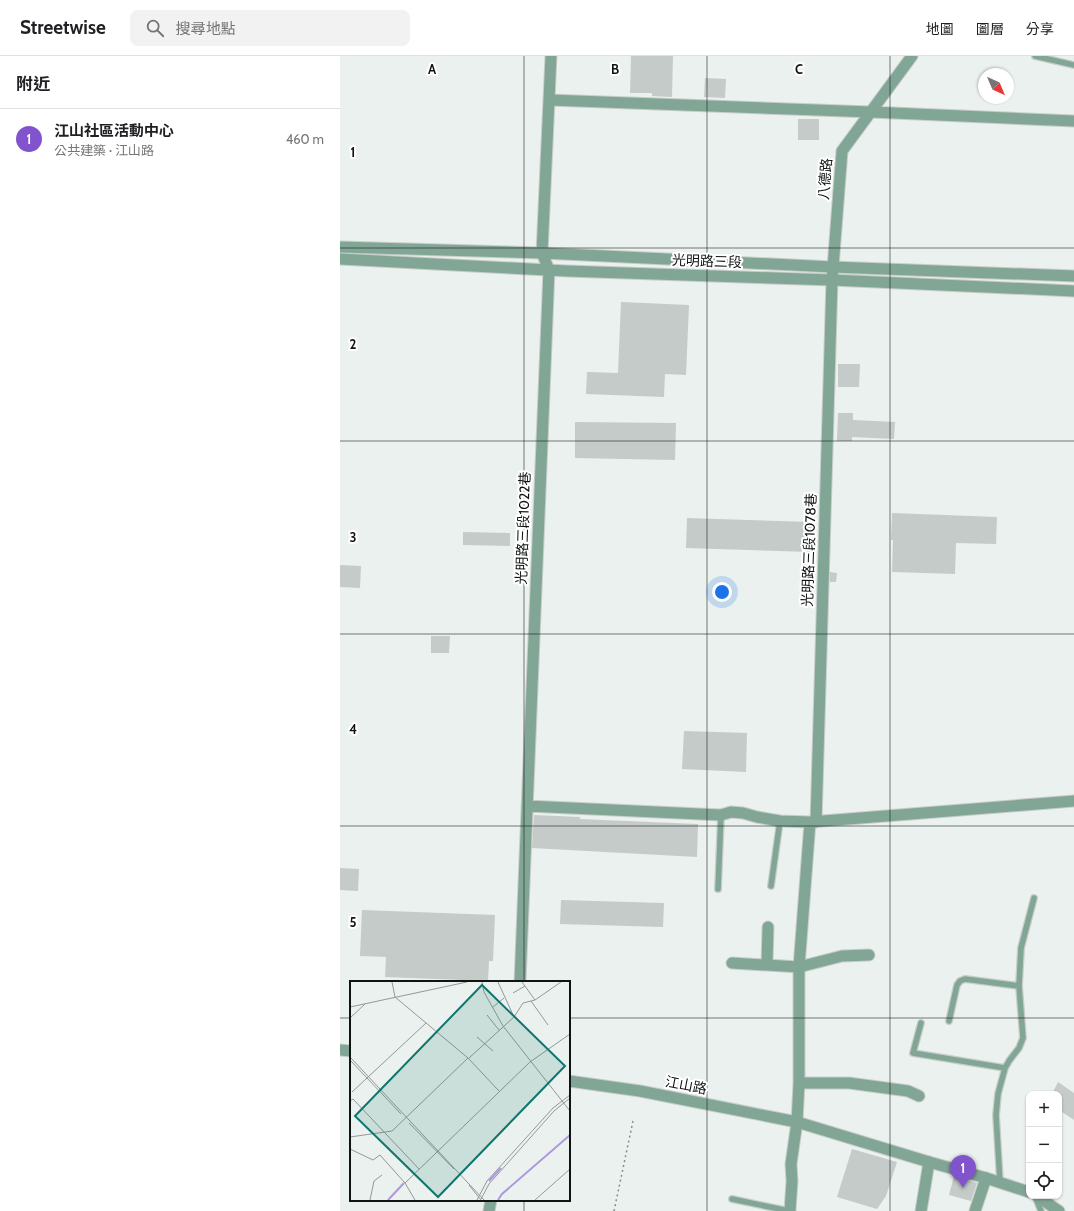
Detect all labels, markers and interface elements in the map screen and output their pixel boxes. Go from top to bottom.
search box [130,10,410,46]
text: Streetwise [20,16,106,39]
icon: search [144,17,166,39]
text: 搜尋地點 [176,20,236,38]
text: 地圖 [926,20,954,38]
text: 圖層 [976,20,1004,38]
text: 分享 [1026,20,1054,38]
text: A [428,61,437,77]
text: B [611,61,619,77]
text: C [795,61,803,77]
north arrow [978,68,1014,104]
text: 附近 [16,74,50,94]
text: 江山社區活動中心 [54,122,174,140]
text: 1 [27,131,31,147]
text: 460 m [286,131,324,147]
text: 公共建築 · 江山路 [54,142,154,158]
text: 1 [351,144,355,160]
street label: 八德路 [814,157,836,201]
street label: 光明路三段 [672,251,742,271]
text: 2 [350,336,357,352]
street label: 光明路三段1022巷 [512,471,534,585]
street label: 光明路三段1078巷 [798,493,820,607]
text: 3 [349,529,357,545]
your location [712,582,732,602]
text: 4 [349,721,357,737]
text: 5 [350,914,357,930]
inset map [350,981,570,1201]
street label: 江山路 [664,1072,708,1098]
map controls [1026,1091,1062,1199]
button: + [1026,1091,1062,1127]
button: − [1026,1127,1062,1163]
pin: 1 [950,1155,976,1188]
button: locate [1026,1163,1062,1199]

